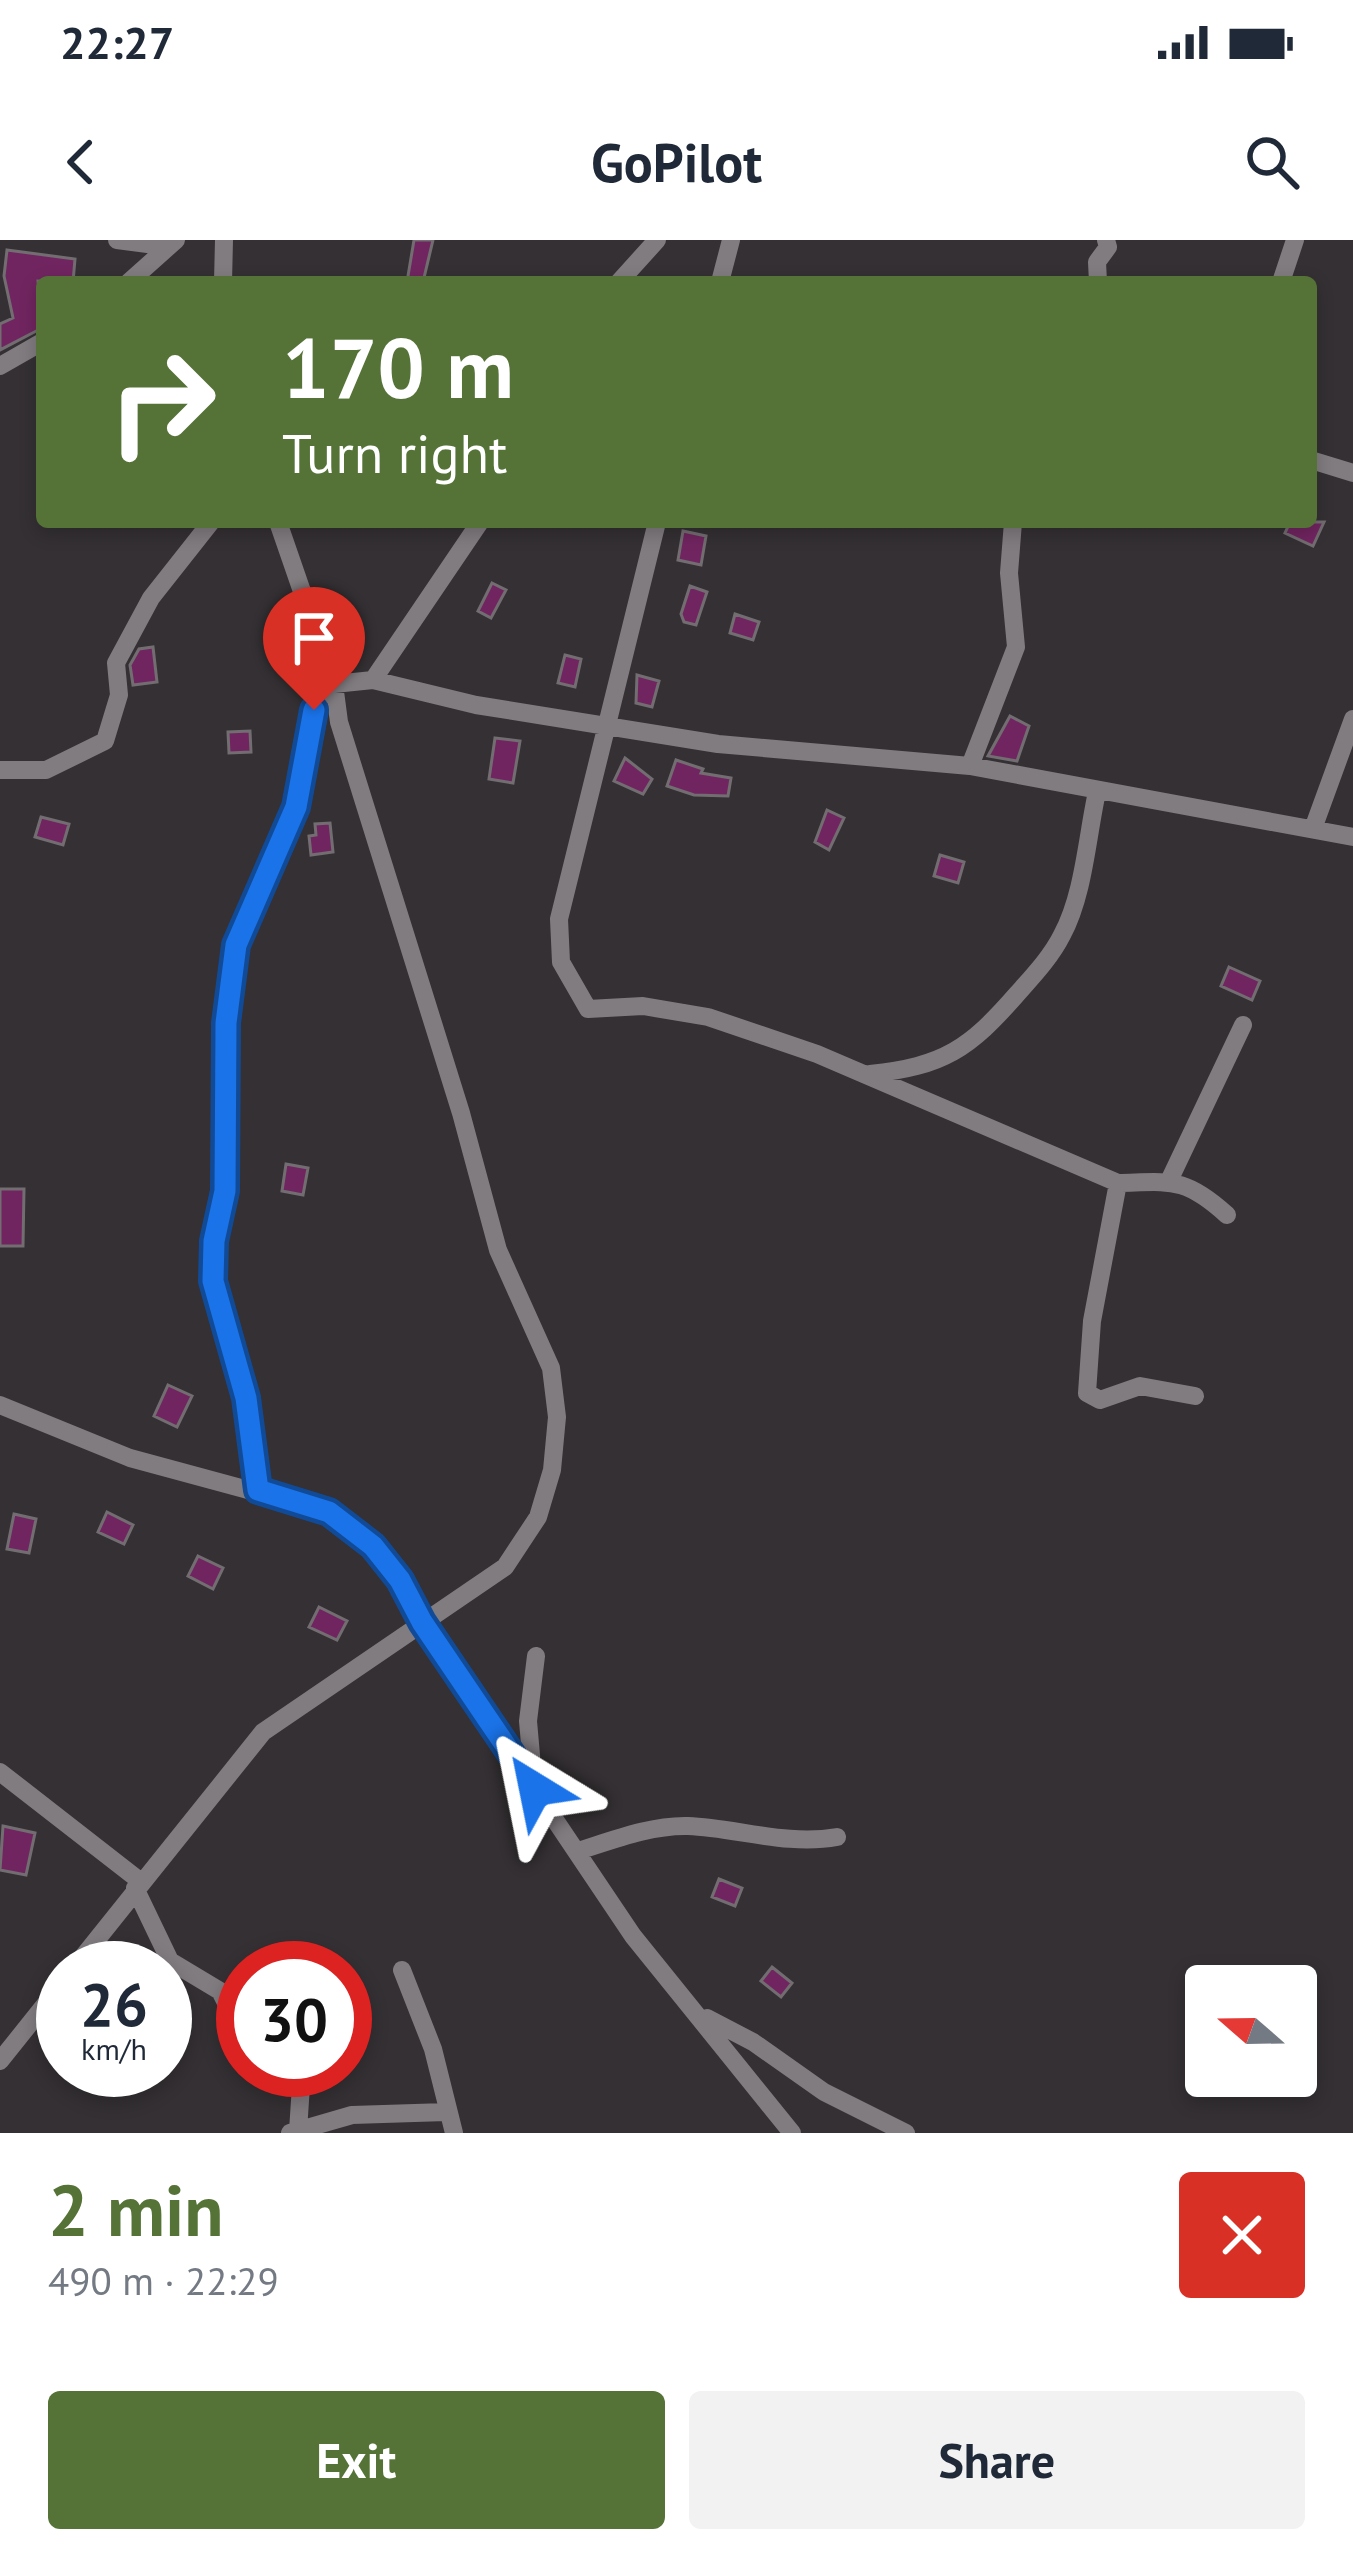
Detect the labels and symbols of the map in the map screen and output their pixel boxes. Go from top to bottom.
pin [263,587,365,710]
position arrow [472,1726,598,1852]
speed limit sign: 30 [216,1941,372,2097]
north arrow [1185,1965,1317,2097]

